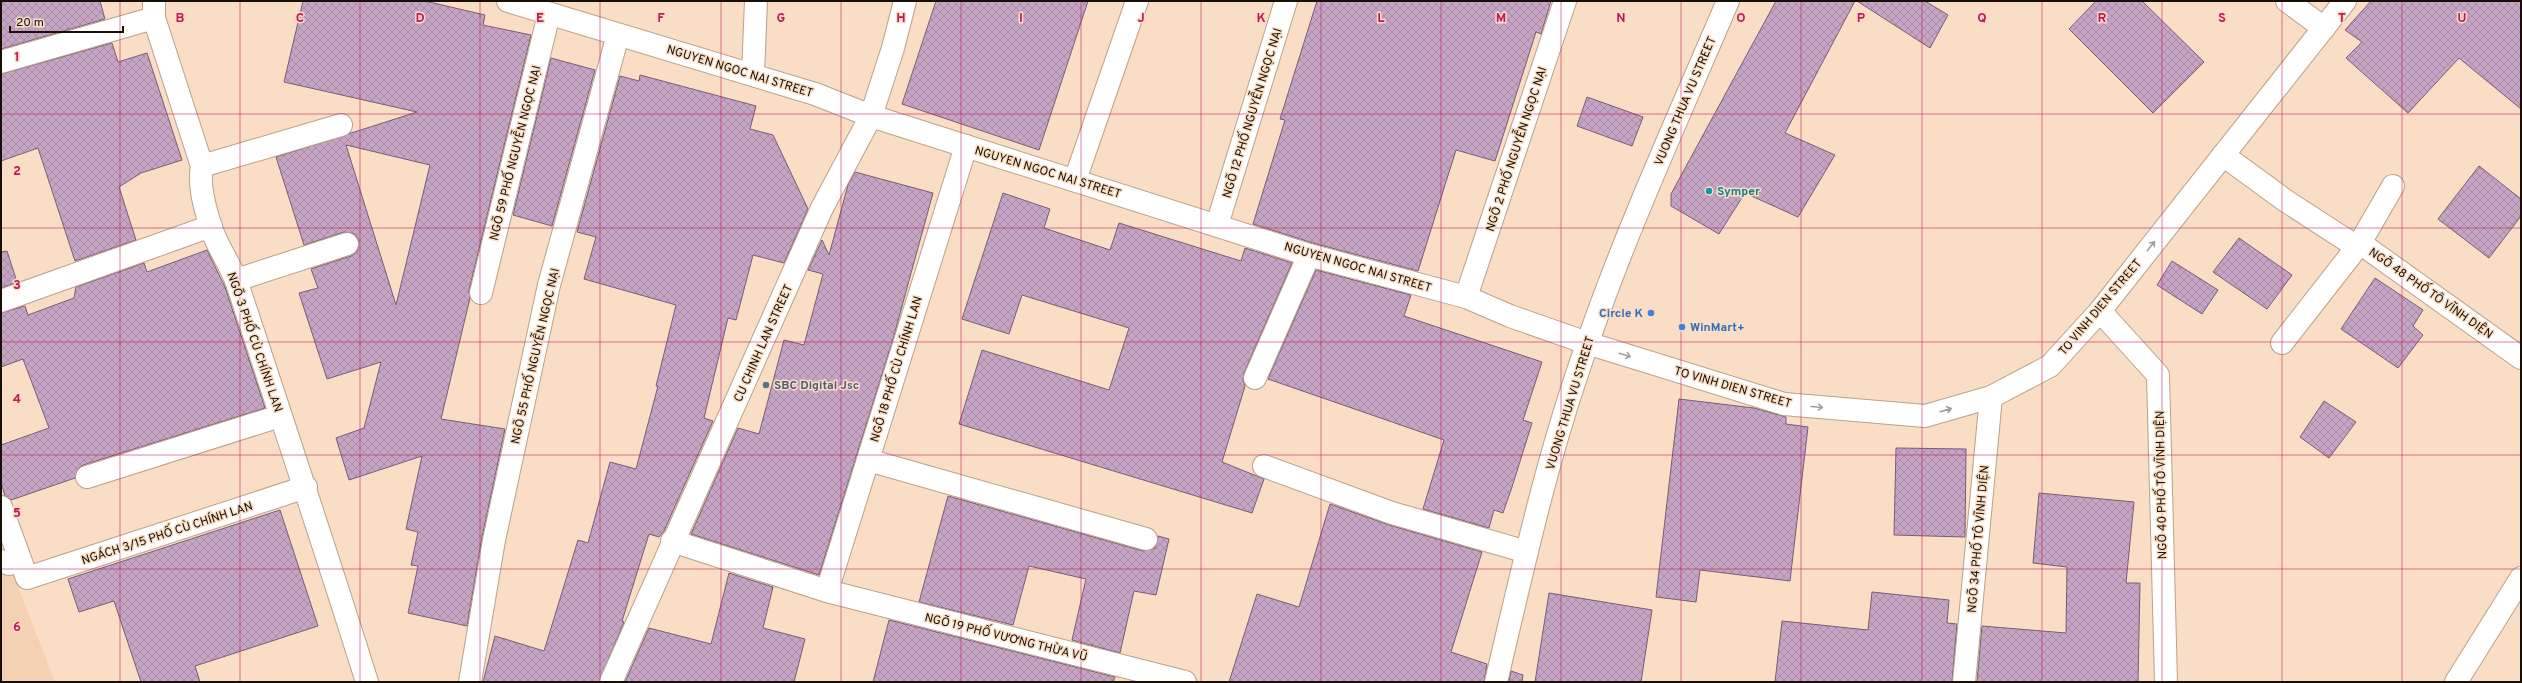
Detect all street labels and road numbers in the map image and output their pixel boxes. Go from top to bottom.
street label: NGÕ 12 PHỐ NGUYỄN NGỌC NẠI [1218,26,1286,200]
street label: VUONG THUA VU STREET [1651,34,1720,169]
street label: NGUYEN NGOC NAI STREET [664,42,815,102]
street label: NGÕ 59 PHỐ NGUYỄN NGỌC NẠI [485,64,545,242]
street label: NGÕ 2 PHỐ NGUYỄN NGỌC NẠI [1481,64,1551,234]
street label: NGUYEN NGOC NAI STREET [972,143,1123,203]
street label: NGUYEN NGOC NAI STREET [1282,239,1433,297]
street label: NGÕ 48 PHỐ TÔ VĨNH DIỆN [2365,243,2497,343]
street label: TO VINH DIEN STREET [2056,256,2146,359]
street label: NGÕ 55 PHỐ NGUYỄN NGỌC NẠI [506,266,564,446]
street label: NGÕ 3 PHỐ CÙ CHÍNH LAN [223,270,287,414]
street label: CU CHINH LAN STREET [731,282,797,405]
street label: NGÕ 18 PHỐ CÙ CHÍNH LAN [865,294,927,444]
street label: VUONG THUA VU STREET [1543,334,1599,472]
street label: TO VINH DIEN STREET [1672,364,1793,412]
street label: NGÕ 40 PHỐ TÔ VĨNH DIỆN [2151,411,2171,559]
street label: NGÕ 34 PHỐ TÔ VĨNH DIỆN [1963,464,1993,614]
street label: NGÁCH 3/15 PHỐ CÙ CHÍNH LAN [79,497,255,569]
street label: NGÕ 19 PHỐ VƯƠNG THỪA VŨ [923,608,1089,666]

